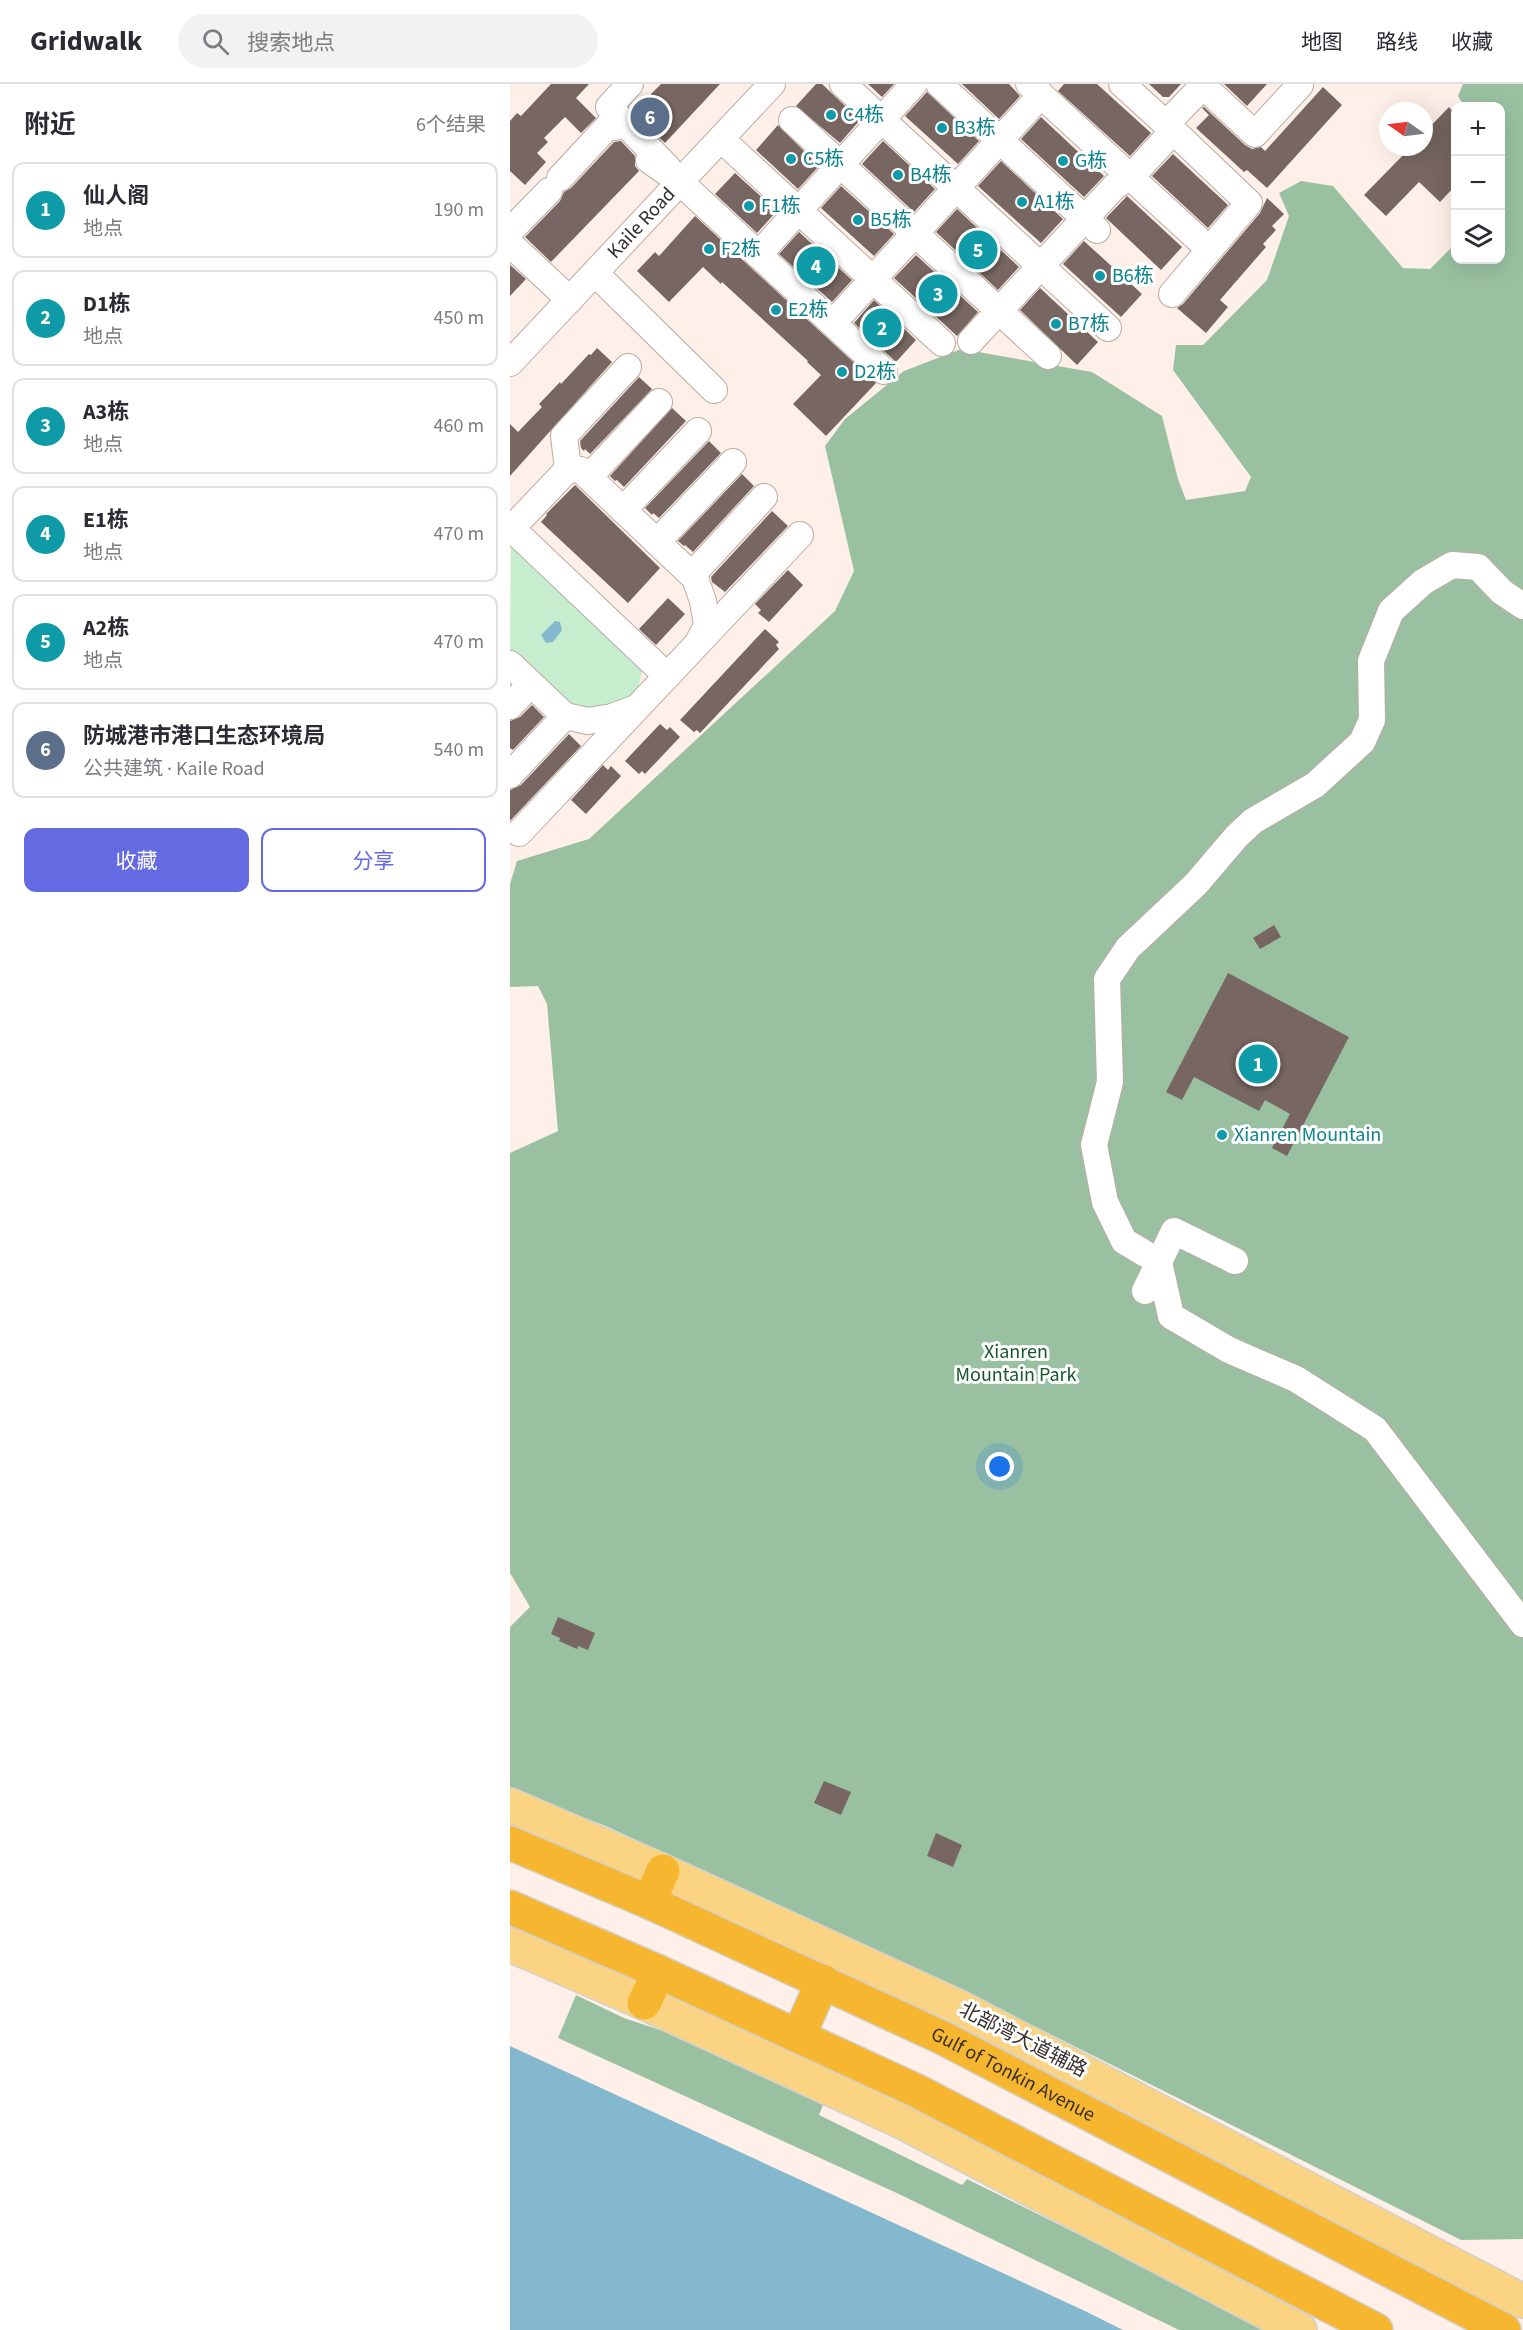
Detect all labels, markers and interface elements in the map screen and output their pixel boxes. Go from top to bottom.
search box [178,14,598,68]
text: Gridwalk [30,21,142,61]
icon: search [199,25,232,58]
text: 搜索地点 [247,27,335,59]
text: 地图 [1301,27,1343,57]
text: 路线 [1376,27,1418,57]
text: 收藏 [1451,27,1493,57]
pin: 6 [630,94,670,140]
place label: C4栋 [843,101,884,129]
north arrow [1379,102,1433,156]
map controls [1451,102,1505,264]
button: + [1451,102,1505,156]
text: 附近 [24,106,76,143]
marker: C4栋 [824,108,838,122]
text: 6个结果 [416,111,486,139]
place label: B3栋 [954,114,996,142]
marker: B3栋 [935,121,949,135]
place label: C5栋 [803,145,844,173]
place label: G栋 [1075,147,1107,175]
marker: C5栋 [784,152,798,166]
marker: G栋 [1056,154,1070,168]
button: − [1451,156,1505,210]
place label: B4栋 [910,161,952,189]
marker: B4栋 [891,168,905,182]
text: 仙人阁 [83,180,149,212]
street label: Kaile Road [601,181,682,265]
place label: A1栋 [1034,188,1075,216]
place label: F1栋 [761,192,801,220]
marker: A1栋 [1015,195,1029,209]
text: 1 [40,196,51,224]
text: 190 m [434,196,484,224]
marker: F1栋 [742,199,756,213]
place label: B5栋 [870,206,912,234]
button: layers [1451,210,1505,264]
marker: B5栋 [851,213,865,227]
text: 地点 [83,215,123,243]
pin: 5 [958,228,998,272]
place label: F2栋 [721,235,761,263]
marker: F2栋 [702,242,716,256]
pin: 4 [796,244,836,288]
place label: B6栋 [1112,262,1154,290]
marker: B6栋 [1093,269,1107,283]
pin: 3 [918,272,958,316]
text: D1栋 [83,288,131,320]
place label: E2栋 [788,296,828,324]
marker: E2栋 [769,303,783,317]
text: 2 [40,304,51,332]
text: 450 m [434,304,484,332]
pin: 2 [862,306,902,350]
place label: B7栋 [1068,310,1110,338]
marker: B7栋 [1049,317,1063,331]
text: 地点 [83,323,123,351]
place label: D2栋 [854,358,896,386]
marker: D2栋 [835,365,849,379]
text: A3栋 [83,396,129,428]
text: 3 [40,412,51,440]
text: 460 m [434,412,484,440]
text: 地点 [83,431,123,459]
text: E1栋 [83,504,129,536]
text: 4 [40,520,51,548]
text: 470 m [434,520,484,548]
text: 地点 [83,539,123,567]
text: A2栋 [83,612,129,644]
text: 5 [40,628,51,656]
text: 470 m [434,628,484,656]
text: 地点 [83,647,123,675]
text: 防城港市港口生态环境局 [83,720,325,752]
text: 6 [40,736,51,764]
text: 540 m [434,736,484,764]
text: 公共建筑 · Kaile Road [83,755,265,783]
button: 收藏 [24,828,249,892]
button: 分享 [261,828,486,892]
pin: 1 [1238,1042,1278,1086]
place label: Xianren Mountain [1234,1121,1381,1149]
marker: Xianren Mountain [1215,1128,1229,1142]
park label: Xianren Mountain Park [956,1338,1077,1389]
your location [985,1452,1014,1481]
street label: 北部湾大道辅路 [954,1996,1092,2084]
street label: Gulf of Tonkin Avenue [927,2020,1100,2129]

